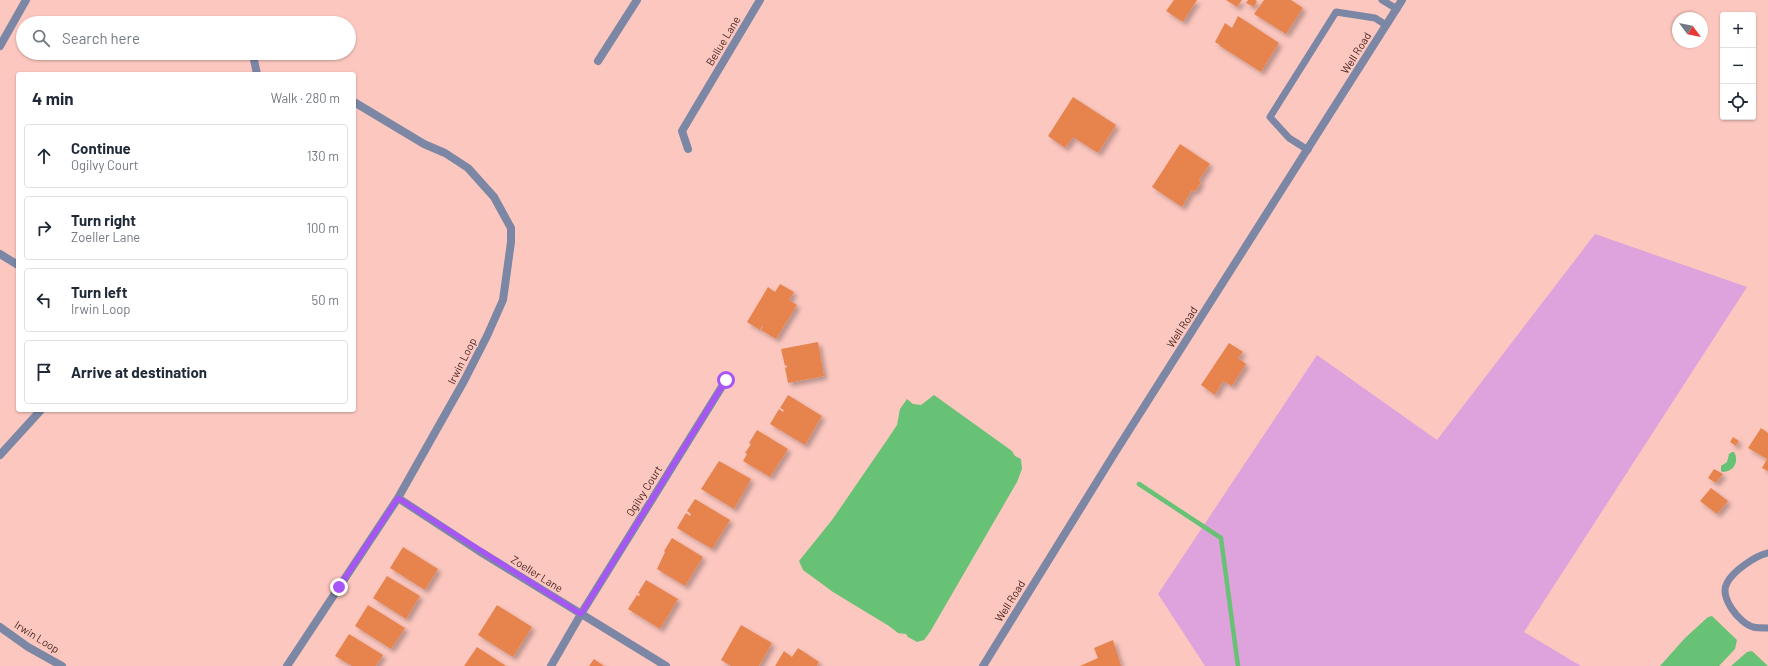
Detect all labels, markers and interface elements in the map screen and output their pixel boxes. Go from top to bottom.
north arrow [1672,12,1708,48]
map controls [1720,12,1756,120]
button: + [1720,12,1756,48]
street label: Bellue Lane [703,14,742,68]
search box [16,16,356,60]
icon: search [30,27,52,49]
text: Search here [62,29,140,47]
street label: Well Road [1338,30,1373,76]
button: − [1720,48,1756,84]
button: locate [1720,84,1756,120]
text: 4 min [32,88,74,108]
text: Walk · 280 m [271,90,340,106]
text: Continue [71,139,131,157]
icon: ahead [33,145,55,167]
text: 130 m [307,148,339,164]
text: Ogilvy Court [71,157,139,173]
text: Turn right [71,211,136,229]
icon: right [33,217,55,239]
text: 100 m [306,220,339,236]
text: Zoeller Lane [71,229,140,245]
text: Turn left [71,283,127,301]
icon: left [33,289,55,311]
text: 50 m [312,292,339,308]
text: Irwin Loop [71,301,131,317]
street label: Well Road [1163,304,1200,350]
street label: Irwin Loop [444,335,479,386]
icon: arrive [33,361,55,383]
text: Arrive at destination [71,363,207,381]
route start [717,371,735,389]
street label: Ogilvy Court [623,463,664,518]
street label: Zoeller Lane [509,553,566,595]
route end [330,578,348,596]
street label: Well Road [992,578,1027,624]
street label: Irwin Loop [12,618,62,655]

